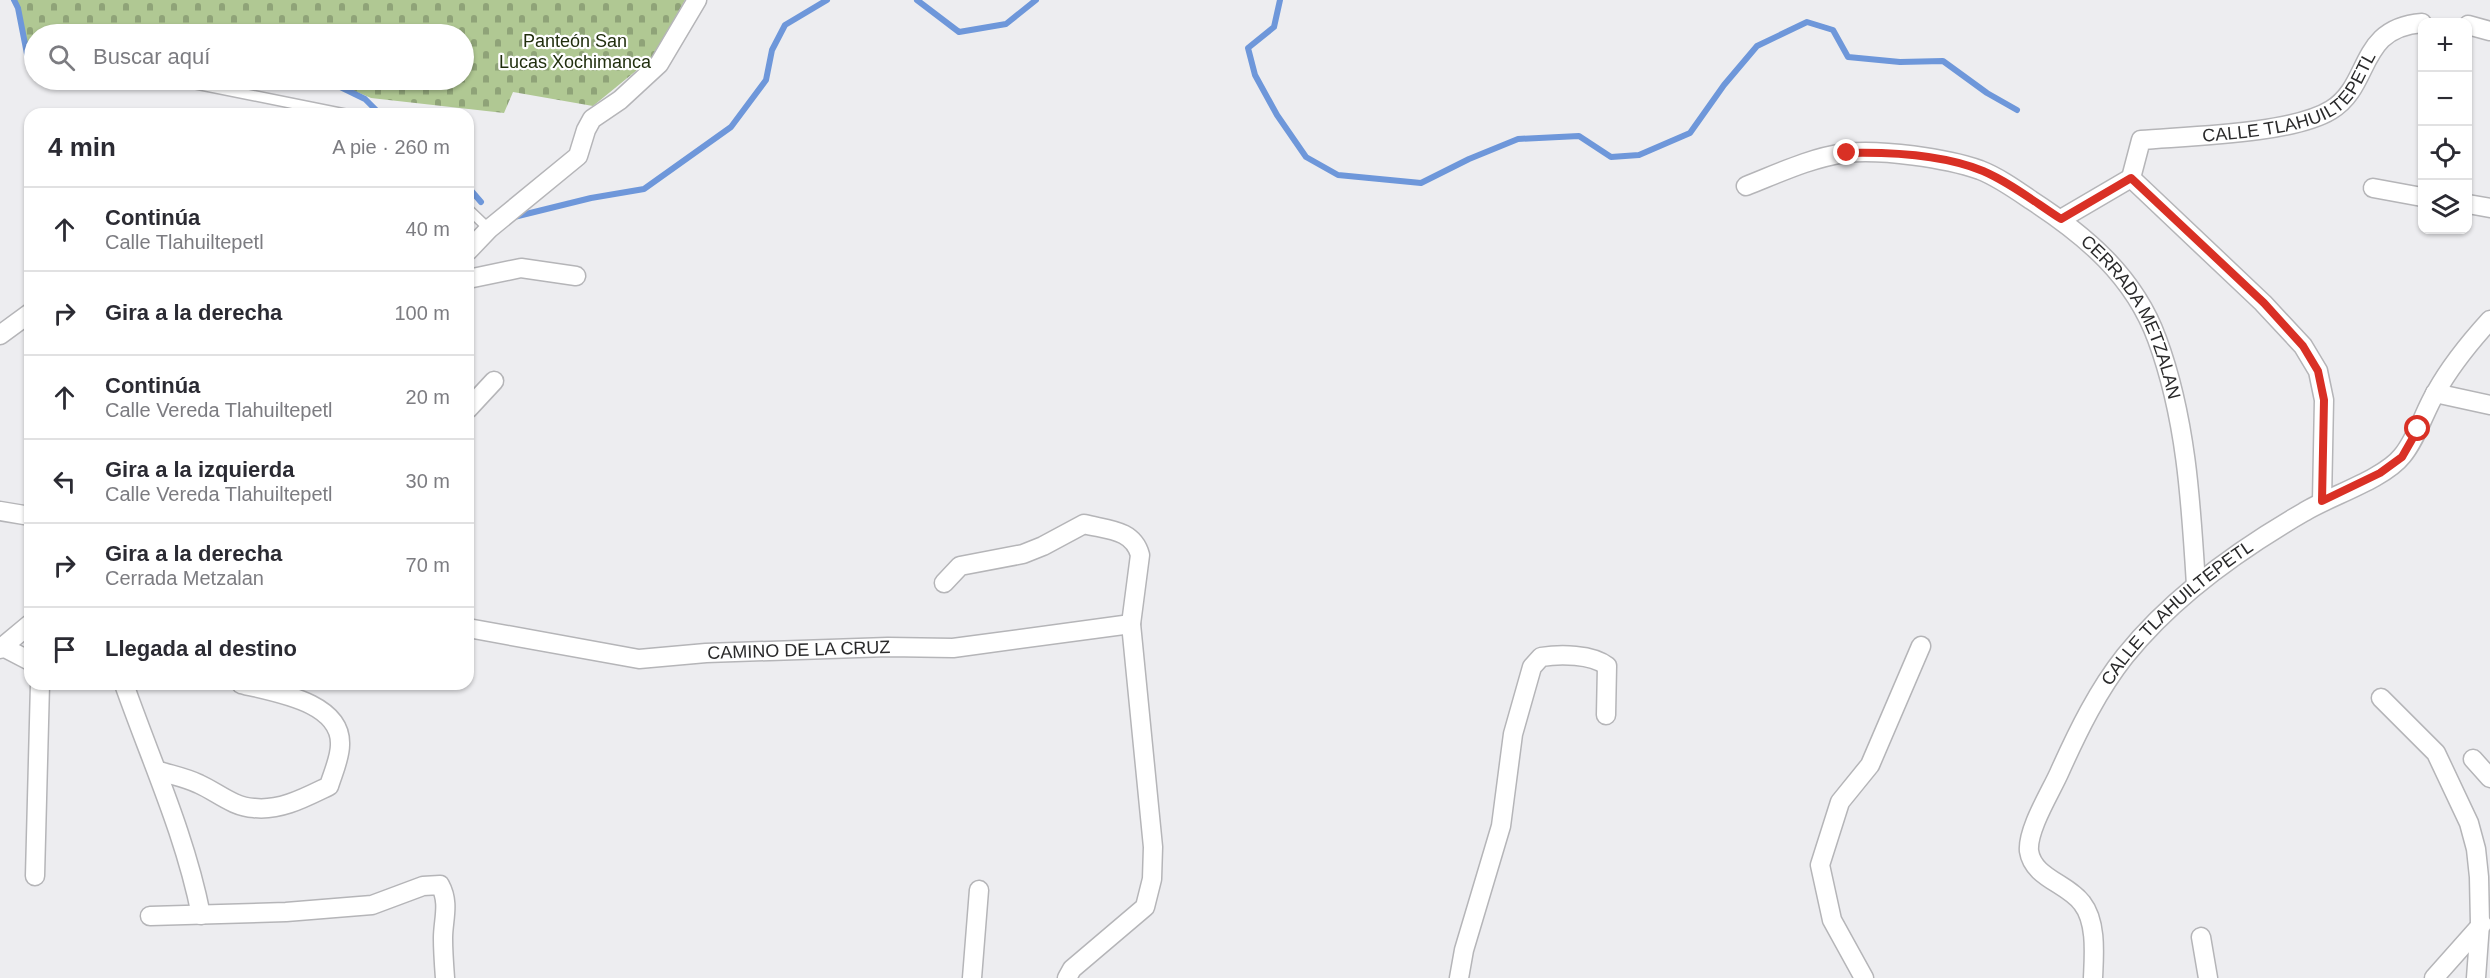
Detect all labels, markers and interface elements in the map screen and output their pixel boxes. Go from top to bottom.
map controls [2418,18,2472,234]
button: + [2418,18,2472,72]
search box [24,24,474,90]
park label: Panteón San Lucas Xochimanca [499,31,652,72]
icon: search [45,41,78,74]
text: Buscar aquí [93,44,210,69]
street label: CALLE TLAHUILTEPETL [2201,48,2379,146]
button: − [2418,72,2472,126]
button: locate [2418,126,2472,180]
text: 4 min [48,132,116,162]
text: A pie · 260 m [332,136,450,158]
route end [1833,139,1859,165]
button: layers [2418,180,2472,234]
text: Continúa [105,205,200,230]
icon: ahead [48,213,81,246]
text: 40 m [406,218,450,240]
text: Calle Tlahuiltepetl [105,231,264,253]
street label: CERRADA METZALAN [2077,231,2184,401]
icon: right [48,297,81,330]
text: Gira a la derecha [105,300,282,325]
text: 100 m [394,302,450,324]
text: Continúa [105,373,200,398]
icon: ahead [48,381,81,414]
text: 20 m [406,386,450,408]
text: Calle Vereda Tlahuiltepetl [105,399,333,421]
route start [2404,415,2430,441]
text: Gira a la izquierda [105,457,295,482]
icon: left [48,465,81,498]
text: 30 m [406,470,450,492]
text: Calle Vereda Tlahuiltepetl [105,483,333,505]
street label: CALLE TLAHUILTEPETL [2097,536,2257,689]
text: Gira a la derecha [105,541,282,566]
icon: right [48,549,81,582]
text: 70 m [406,554,450,576]
text: Cerrada Metzalan [105,567,264,589]
icon: arrive [48,633,81,666]
text: Llegada al destino [105,636,297,661]
street label: CAMINO DE LA CRUZ [707,637,891,663]

